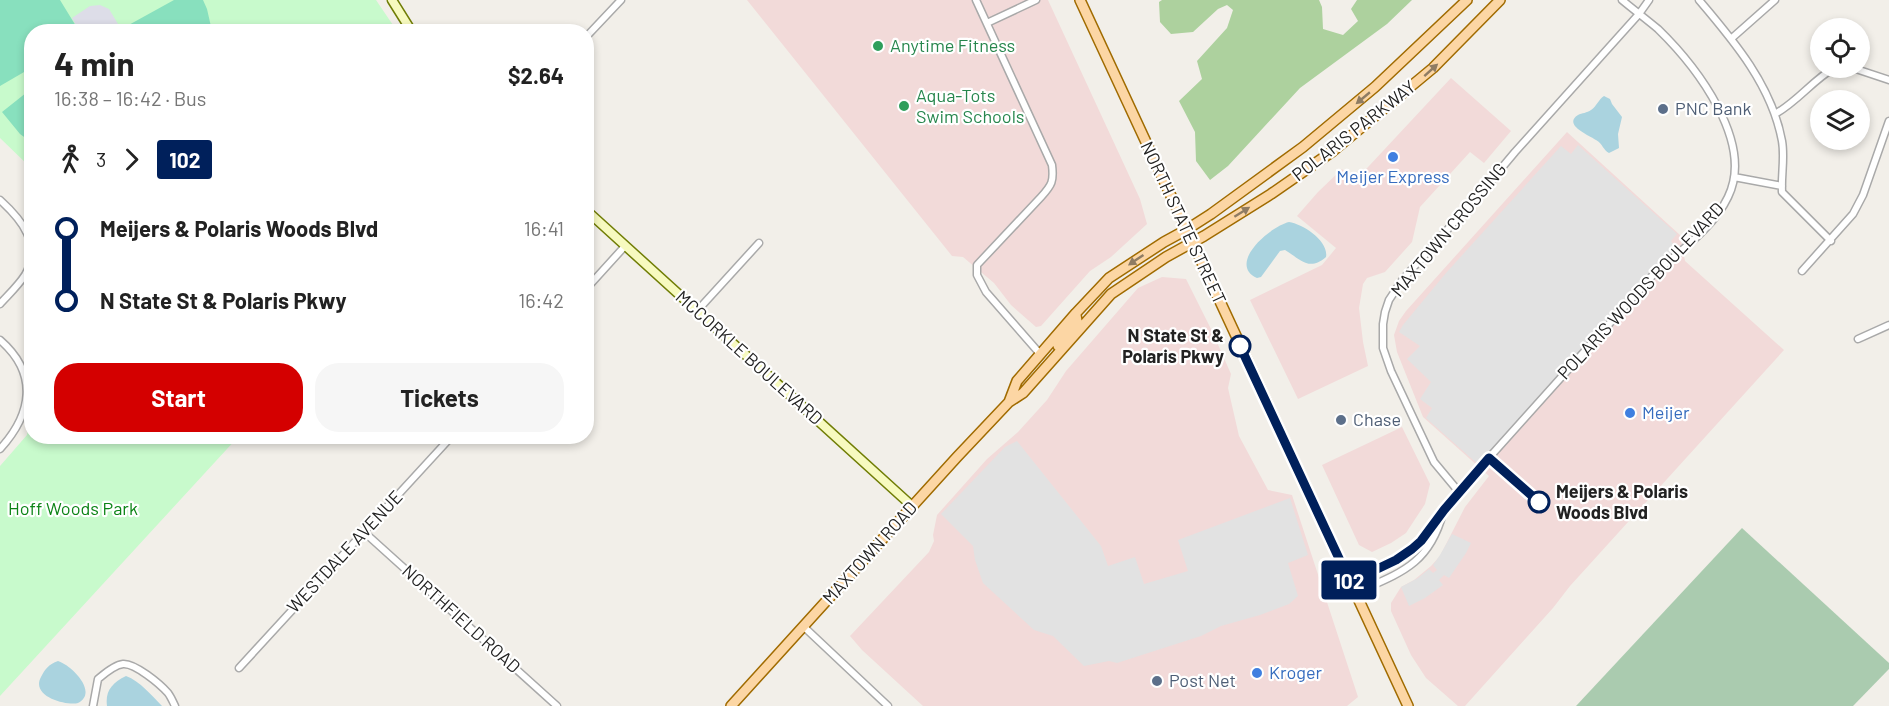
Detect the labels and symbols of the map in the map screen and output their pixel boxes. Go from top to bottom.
place label: Anytime Fitness [890,34,1015,56]
marker: Anytime Fitness [871,39,885,53]
one-way arrow [1423,64,1438,77]
street label: POLARIS PARKWAY [1287,75,1420,185]
place label: Aqua-Tots Swim Schools [916,84,1024,127]
one-way arrow [1355,91,1371,104]
place label: PNC Bank [1675,97,1751,119]
marker: Aqua-Tots Swim Schools [897,99,911,113]
marker: PNC Bank [1656,102,1670,116]
street label: NORTH STATE STREET [1136,138,1231,308]
marker: Meijer Express [1386,150,1400,164]
street label: MAXTOWN CROSSING [1386,158,1511,301]
place label: Meijer Express [1336,165,1450,187]
street label: POLARIS WOODS BOULEVARD [1552,197,1728,383]
one-way arrow [1234,207,1250,218]
one-way arrow [1129,254,1145,266]
street label: MCCORKLE BOULEVARD [672,285,828,429]
place label: N State St & Polaris Pkwy [1122,324,1224,367]
marker: N State St & Polaris Pkwy [1229,335,1251,357]
place label: Meijer [1642,401,1690,423]
marker: Meijer [1623,406,1637,420]
place label: Chase [1353,408,1401,430]
marker: Chase [1334,413,1348,427]
place label: Meijers & Polaris Woods Blvd [1556,480,1688,523]
street label: WESTDALE AVENUE [282,486,407,617]
marker: Meijers & Polaris Woods Blvd [1528,491,1550,513]
park label: Hoff Woods Park [8,497,138,519]
street label: MAXTOWN ROAD [817,497,921,608]
street label: NORTHFIELD ROAD [398,559,525,677]
line badge: 102 [1314,560,1384,600]
place label: Kroger [1269,661,1322,683]
marker: Kroger [1250,666,1264,680]
place label: Post Net [1169,669,1236,691]
marker: Post Net [1150,674,1164,688]

